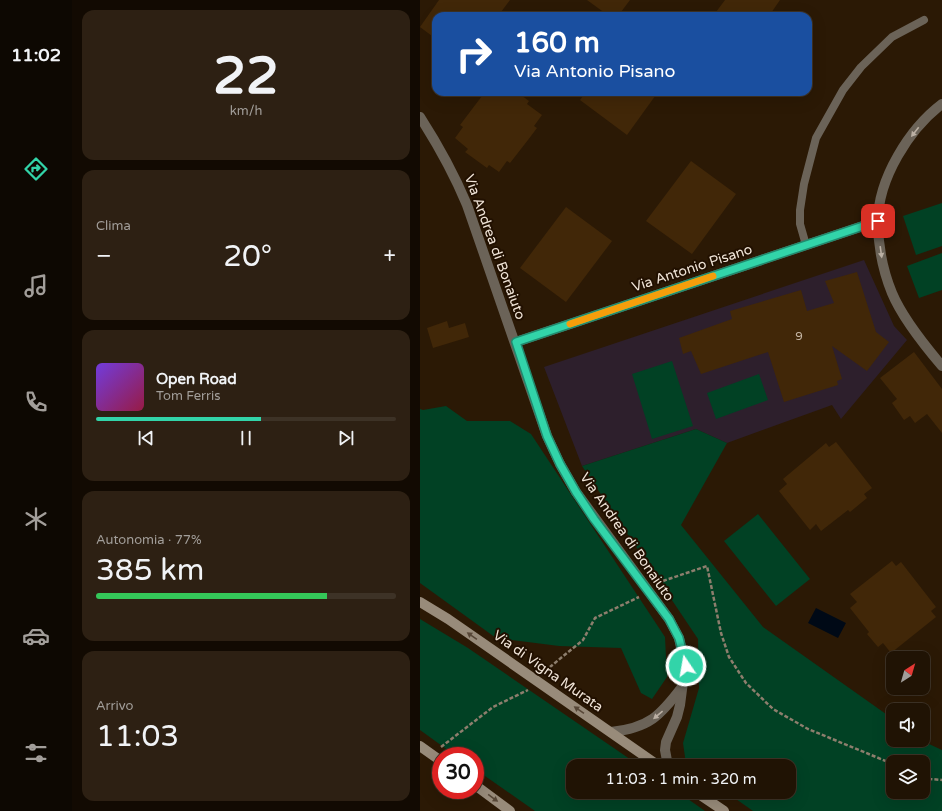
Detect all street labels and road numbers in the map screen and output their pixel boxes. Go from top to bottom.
street label: Via Andrea di Bonaiuto [461,172,529,322]
street label: Via Antonio Pisano [630,241,754,295]
street label: Via Andrea di Bonaiuto [576,469,678,605]
street label: Via di Vigna Murata [490,627,606,715]

